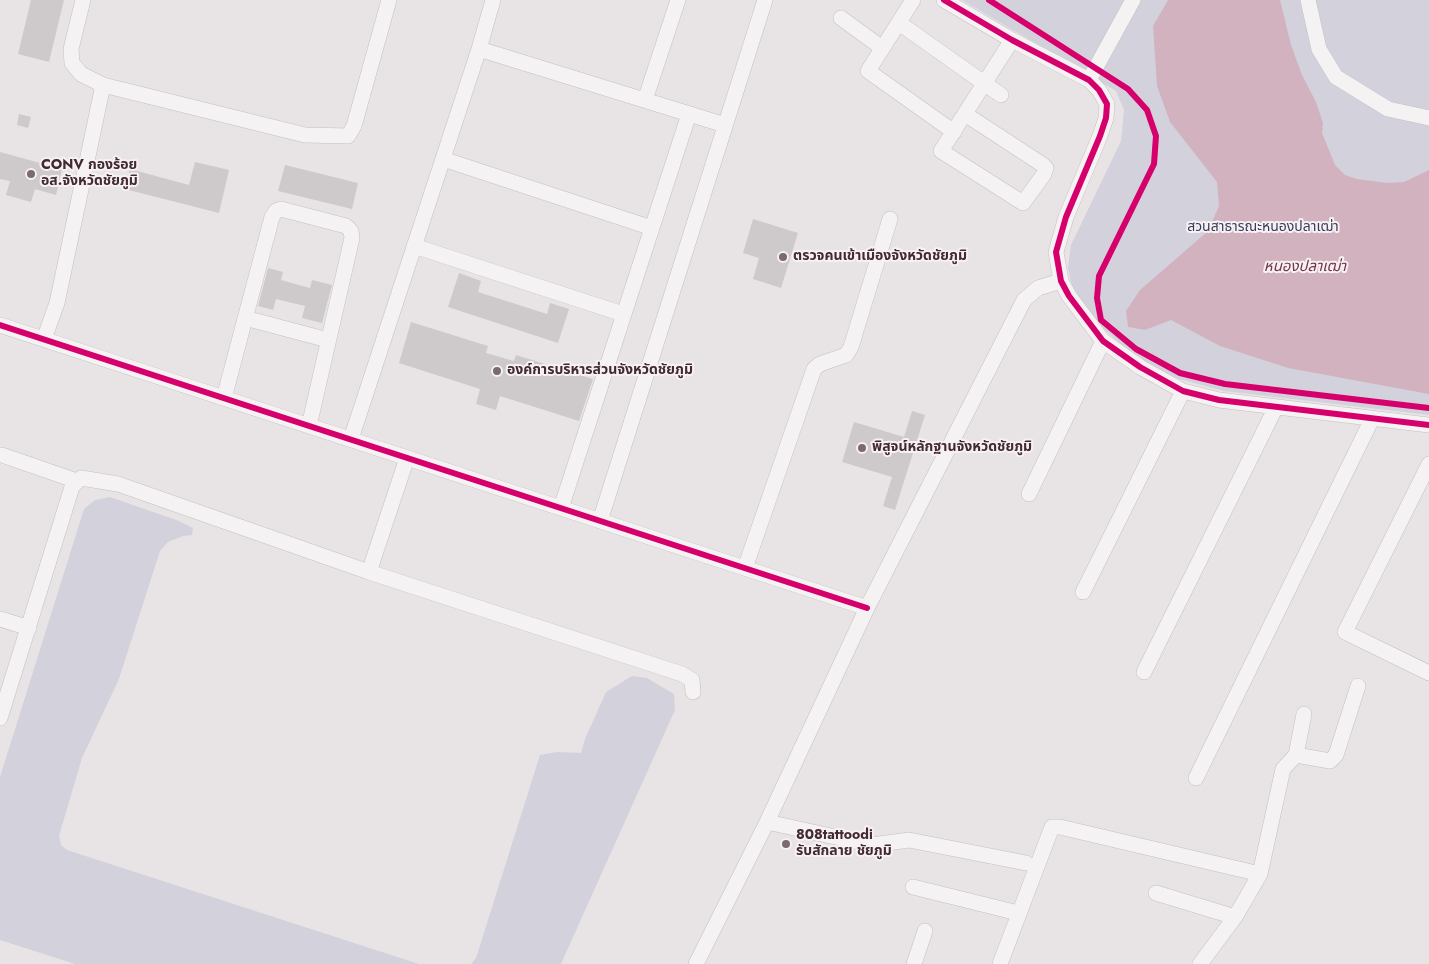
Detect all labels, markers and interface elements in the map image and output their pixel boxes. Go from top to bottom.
place label: CONV กองร้อย อส.จังหวัดชัยภูมิ [41,158,138,190]
marker: CONV กองร้อย อส.จังหวัดชัยภูมิ [25,168,37,180]
park label: สวนสาธารณะหนองปลาเฒ่า [1187,220,1339,236]
place label: ตรวจคนเข้าเมืองจังหวัดชัยภูมิ [793,249,967,265]
marker: ตรวจคนเข้าเมืองจังหวัดชัยภูมิ [777,251,789,263]
water label: หนองปลาเฒ่า [1264,258,1346,276]
place label: องค์การบริหารส่วนจังหวัดชัยภูมิ [507,363,693,379]
marker: องค์การบริหารส่วนจังหวัดชัยภูมิ [491,365,503,377]
place label: พิสูจน์หลักฐานจังหวัดชัยภูมิ [872,440,1032,456]
marker: พิสูจน์หลักฐานจังหวัดชัยภูมิ [856,442,868,454]
place label: 808tattoodi รับสักลาย ชัยภูมิ [796,828,892,860]
marker: 808tattoodi รับสักลาย ชัยภูมิ [780,838,792,850]

